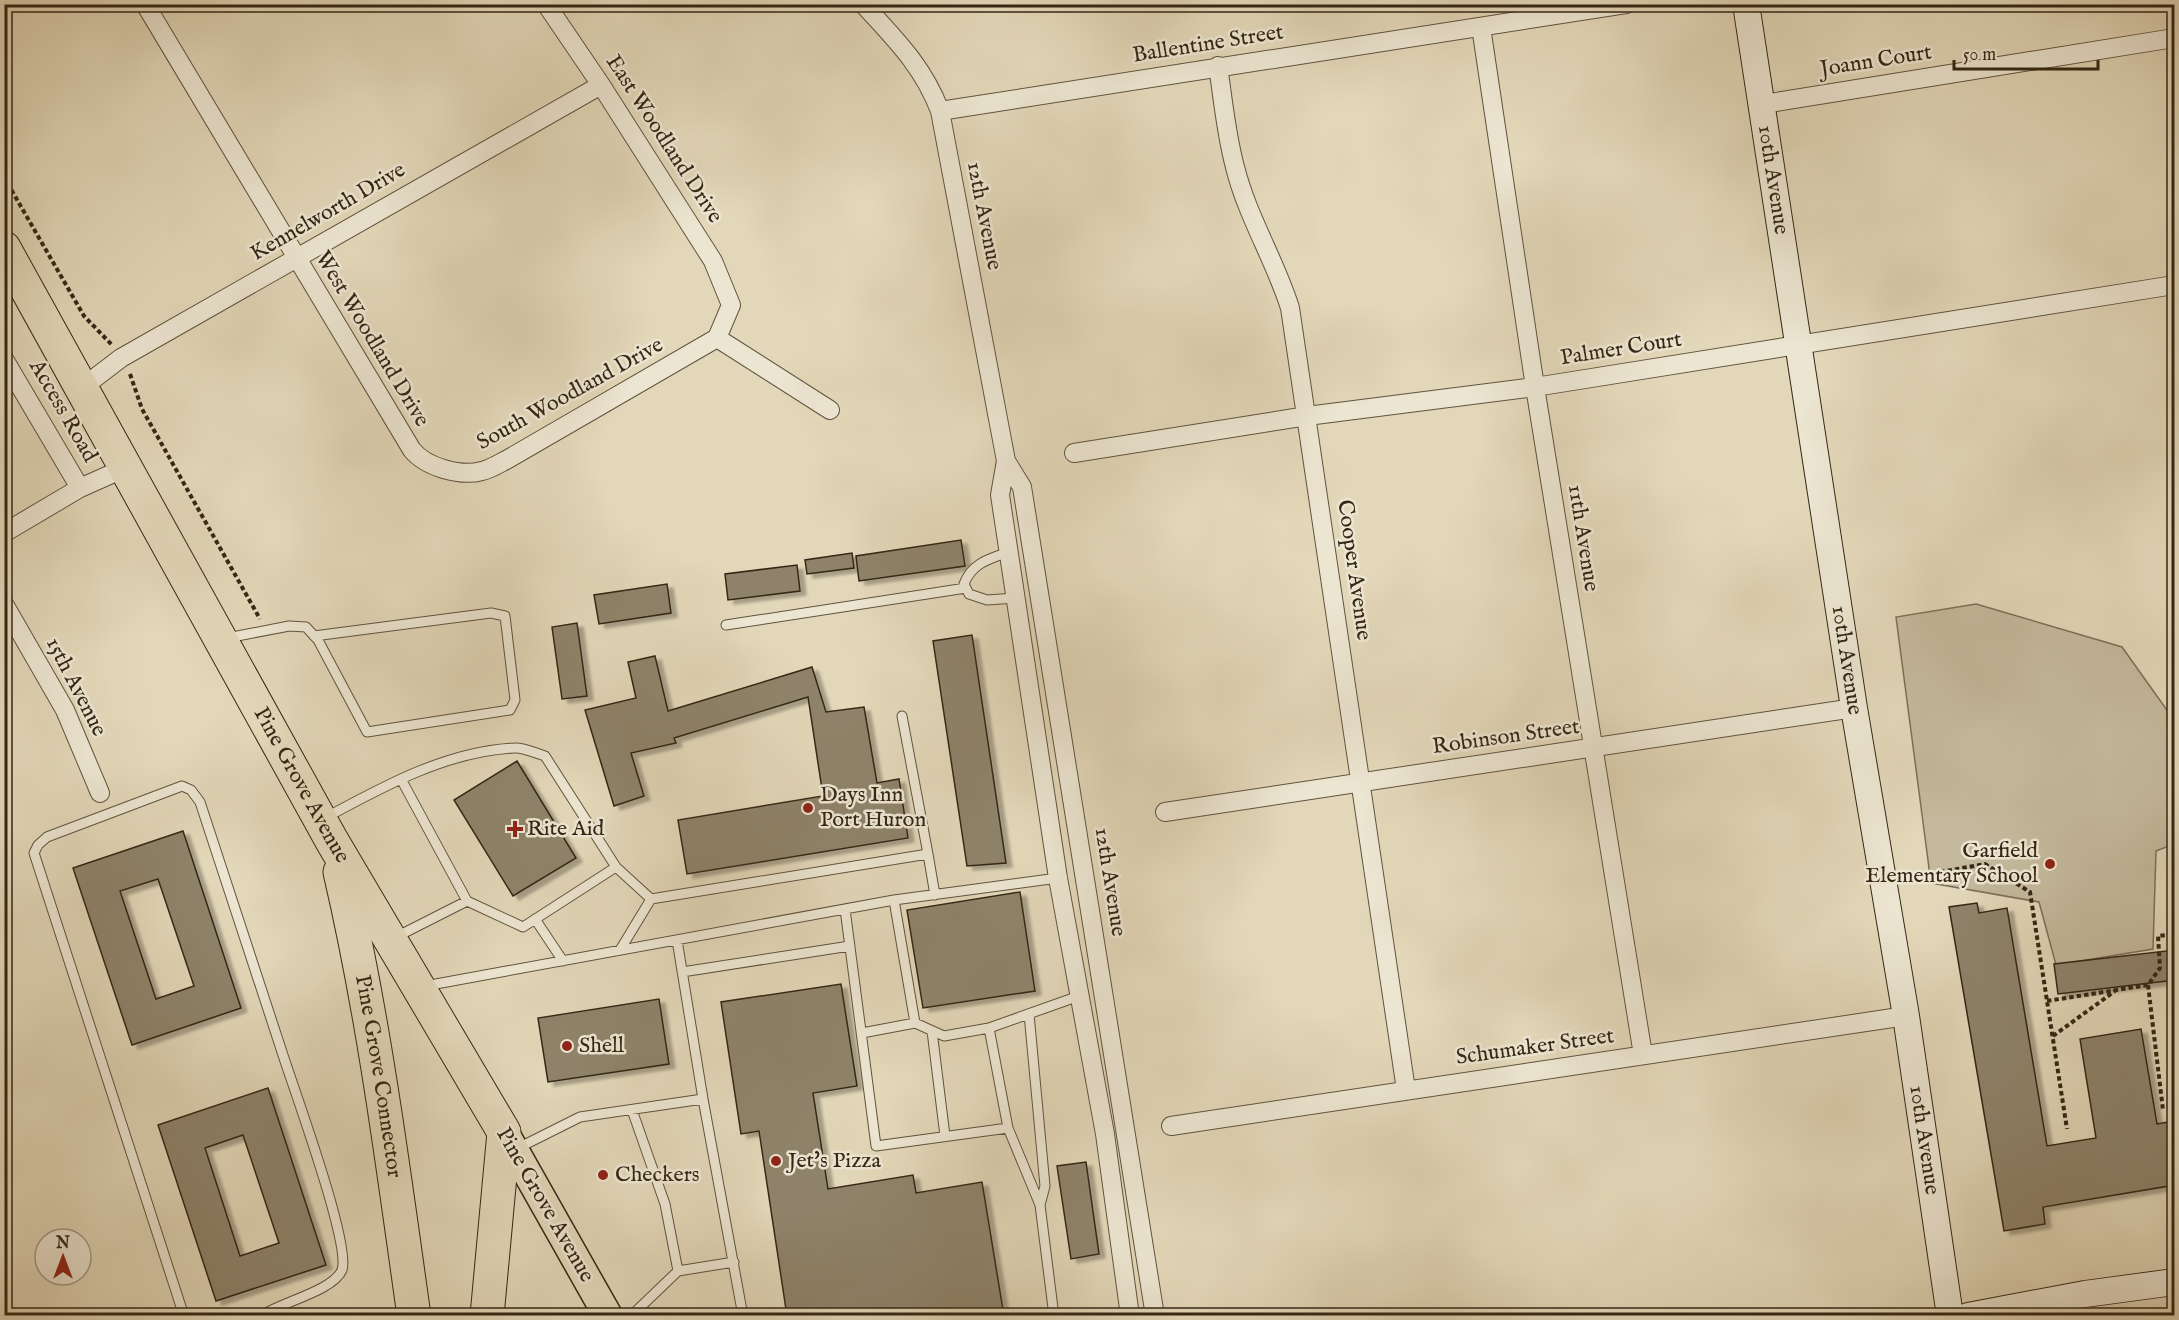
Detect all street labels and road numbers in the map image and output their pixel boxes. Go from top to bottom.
street label: Ballentine Street [1131,18,1286,70]
street label: Joann Court [1815,38,1934,84]
street label: East Woodland Drive [599,50,729,228]
street label: 10th Avenue [1751,123,1795,237]
street label: Kennelworth Drive [245,156,411,268]
street label: 12th Avenue [960,159,1008,273]
street label: West Woodland Drive [308,246,436,432]
street label: Palmer Court [1558,326,1684,372]
street label: South Woodland Drive [472,331,668,457]
street label: Access Road [22,354,104,468]
street label: 11th Avenue [1561,483,1605,593]
street label: Cooper Avenue [1330,498,1378,642]
street label: 10th Avenue [1824,604,1869,717]
street label: 15th Avenue [39,633,113,741]
street label: Pine Grove Avenue [247,702,356,868]
street label: Robinson Street [1431,713,1582,761]
street label: 12th Avenue [1088,826,1132,938]
street label: Pine Grove Connector [348,973,408,1180]
street label: Schumaker Street [1454,1022,1616,1072]
street label: 10th Avenue [1902,1083,1946,1197]
street label: Pine Grove Avenue [489,1123,601,1287]

